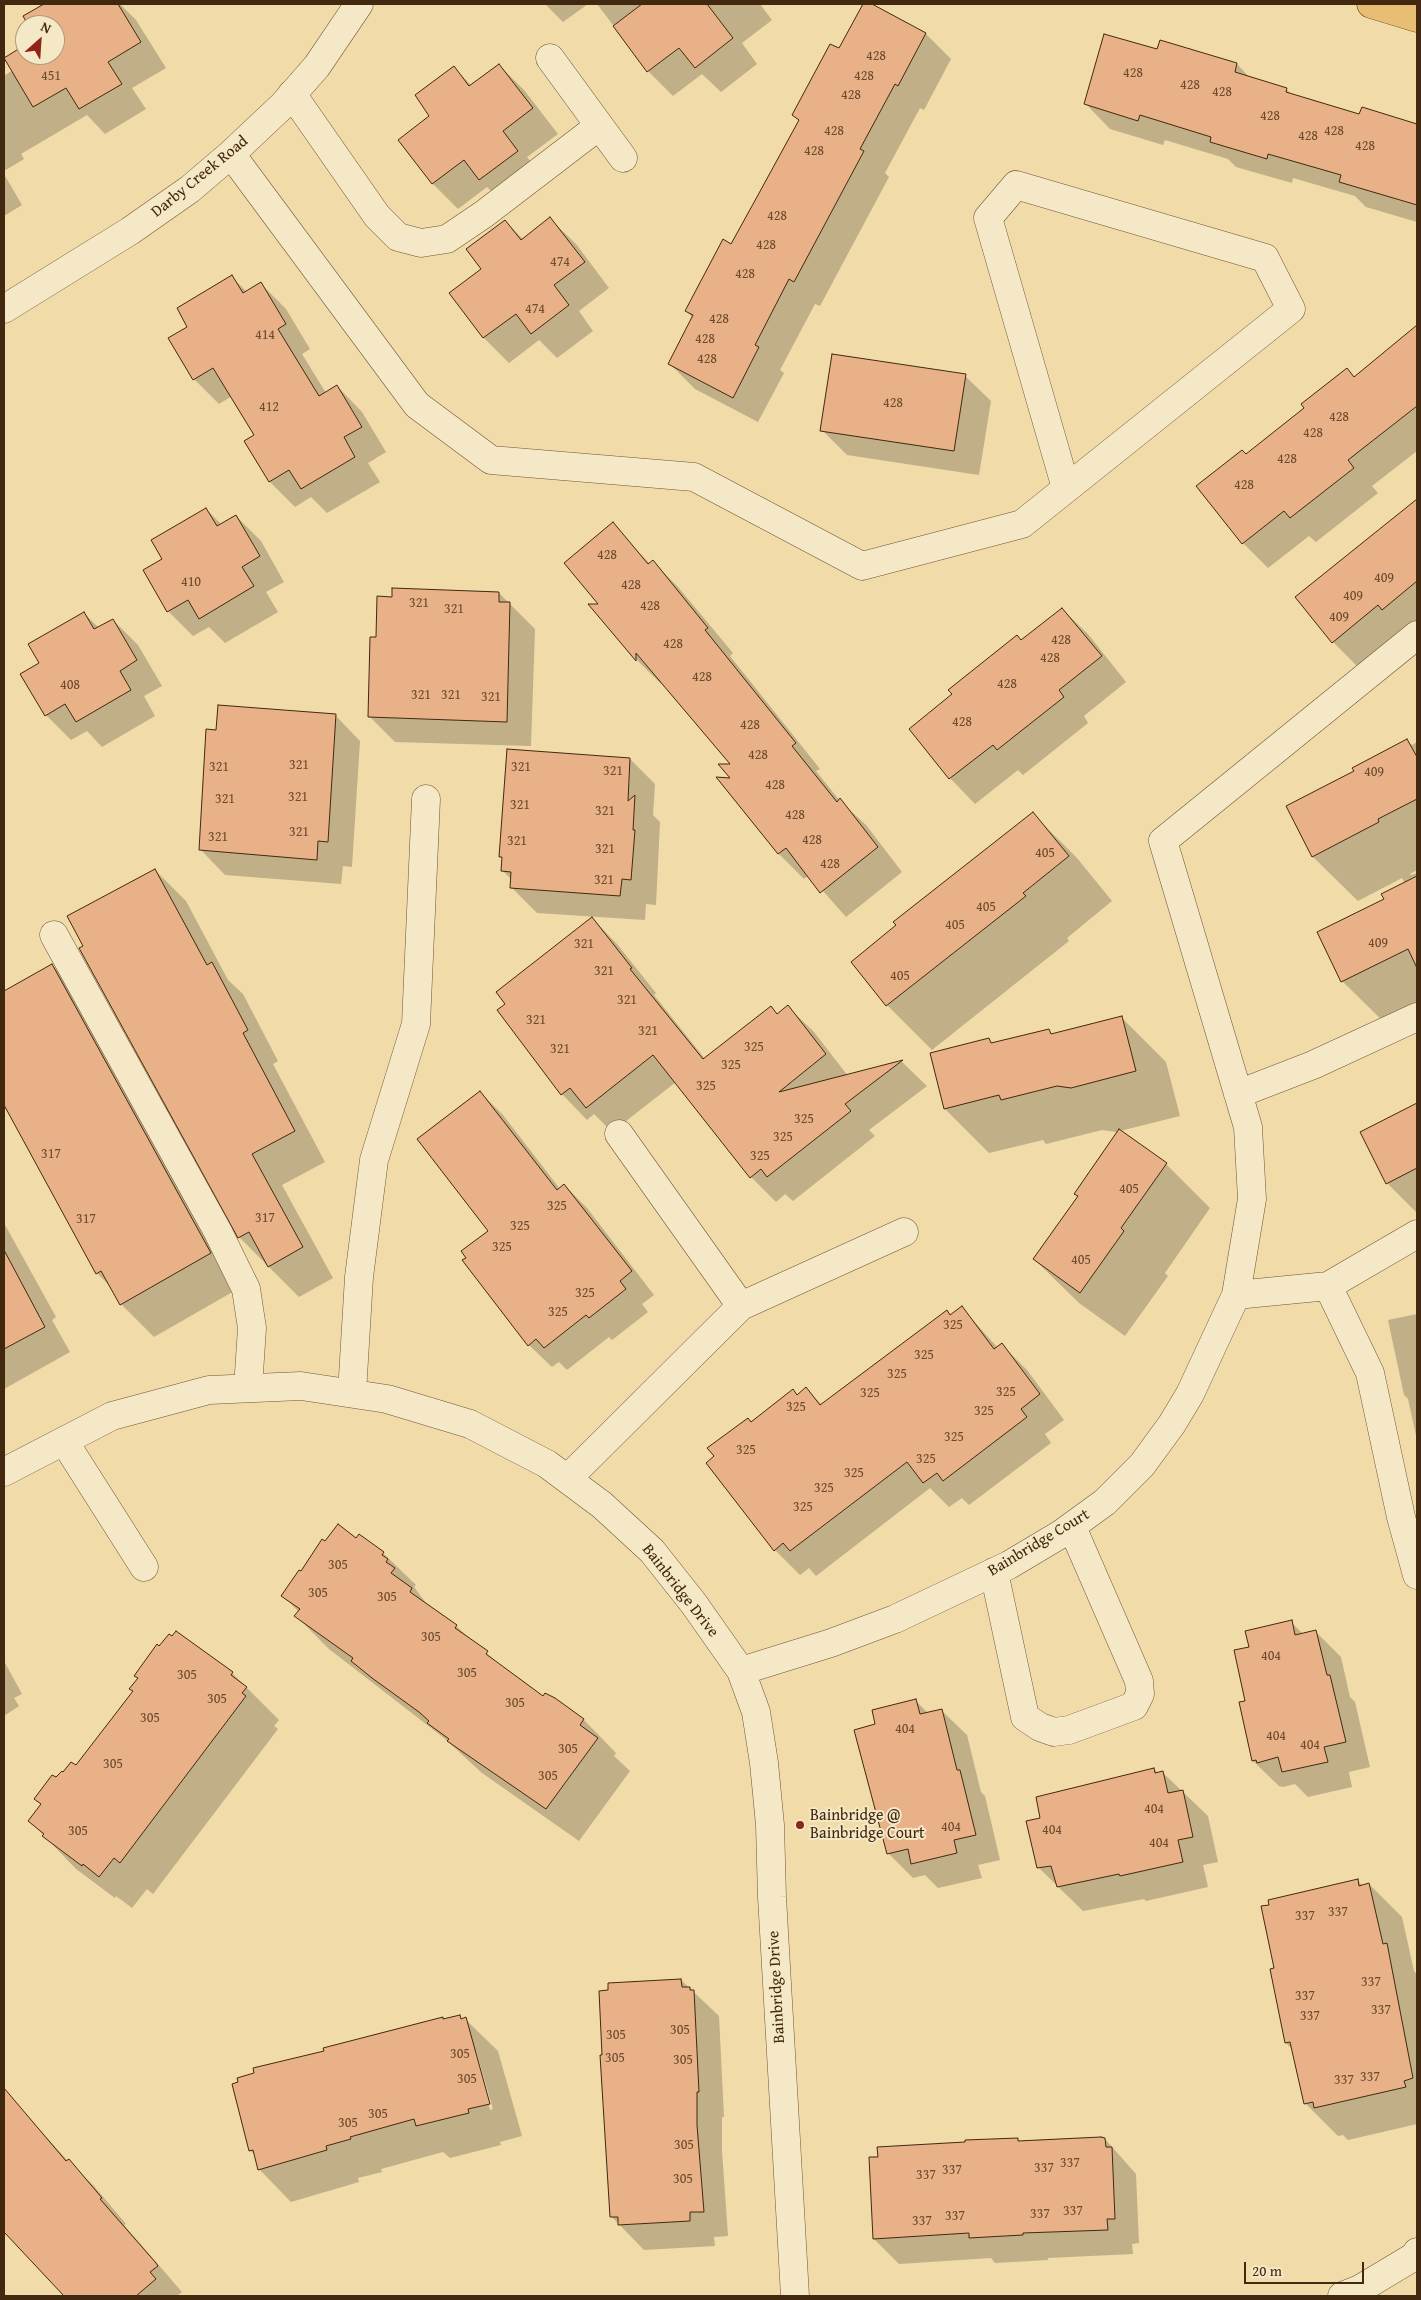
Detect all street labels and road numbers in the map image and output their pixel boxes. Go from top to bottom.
street label: Darby Creek Road [148,132,252,222]
street label: Bainbridge Court [985,1505,1093,1581]
street label: Bainbridge Drive [638,1541,722,1641]
street label: Bainbridge Drive [764,1930,790,2044]

